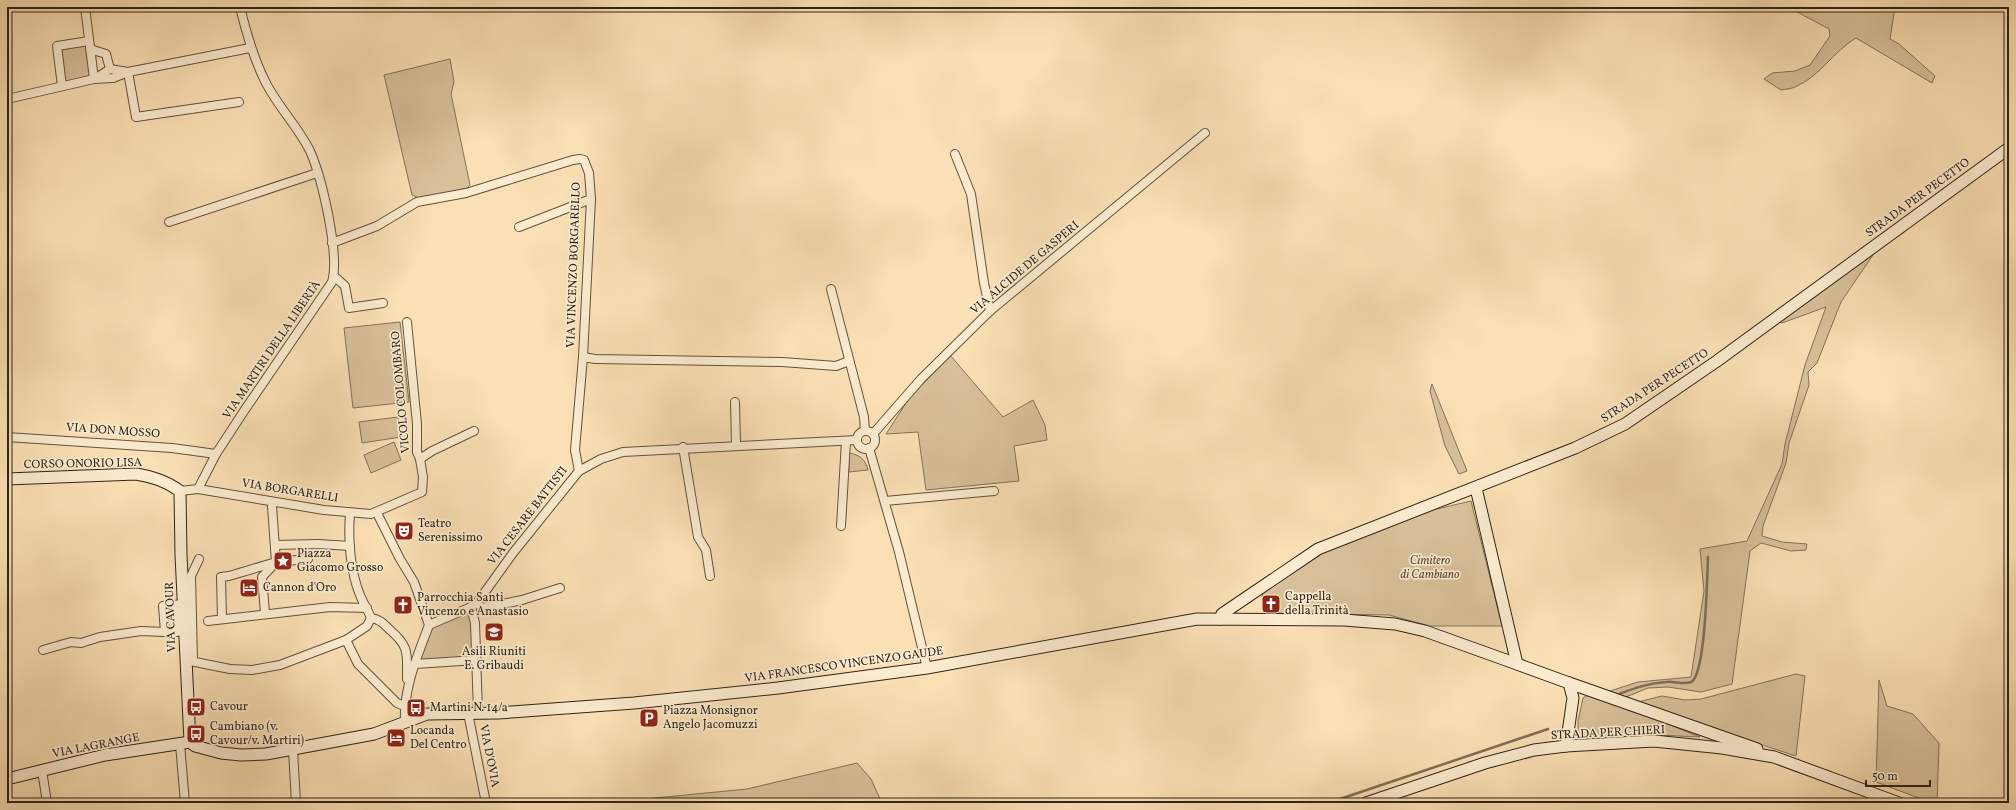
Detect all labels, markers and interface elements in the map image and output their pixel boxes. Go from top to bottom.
street label: STRADA PER PECETTO [1863,155,1974,241]
street label: VIA VINCENZO BORGARELLO [563,182,585,348]
street label: VIA ALCIDE DE GASPERI [967,218,1083,318]
street label: VIA MARTIRI DELLA LIBERTÀ [219,277,325,422]
street label: VICOLO COLOMBARO [388,330,414,454]
street label: STRADA PER PECETTO [1598,345,1712,427]
street label: VIA DON MOSSO [65,420,161,442]
street label: CORSO ONORIO LISA [24,455,143,473]
street label: VIA CESARE BATTISTI [484,463,572,569]
street label: VIA BORGARELLI [240,475,340,507]
place label: Teatro Serenissimo [418,516,483,546]
theatre icon: Teatro Serenissimo [393,520,415,542]
place label: Piazza Giacomo Grosso [297,546,383,576]
place icon: Piazza Giacomo Grosso [272,550,294,572]
park label: Cimitero di Cambiano [1400,553,1460,583]
hotel icon: Cannon d'Oro [238,577,260,599]
place label: Cannon d'Oro [263,580,336,596]
street label: VIA CAVOUR [162,581,180,653]
place label: Cappella della Trinità [1285,589,1349,619]
place label: Parrocchia Santi Vincenzo e Anastasio [417,590,529,620]
church icon: Cappella della Trinità [1260,593,1282,615]
church icon: Parrocchia Santi Vincenzo e Anastasio [392,594,414,616]
school or university icon: Asili Riuniti E. Gribaudi [483,621,505,643]
street label: VIA FRANCESCO VINCENZO GAUDE [744,643,944,687]
place label: Asili Riuniti E. Gribaudi [462,644,526,674]
bus stop icon: Cavour [185,696,207,718]
bus stop icon: Martini N. 14/a [405,697,427,719]
place label: Cavour [210,699,248,715]
place label: Martini N. 14/a [430,700,508,716]
place label: Piazza Monsignor Angelo Jacomuzzi [663,703,758,733]
parking icon: Piazza Monsignor Angelo Jacomuzzi [638,707,660,729]
place label: Cambiano (v. Cavour/v. Martiri) [210,719,305,749]
street label: STRADA PER CHIERI [1550,722,1666,744]
bus stop icon: Cambiano (v. Cavour/v. Martiri) [185,723,207,745]
place label: Locanda Del Centro [410,723,467,753]
street label: VIA D'OVIA [475,723,503,789]
hotel icon: Locanda Del Centro [385,727,407,749]
street label: VIA LAGRANGE [51,730,141,762]
scale bar [1866,762,1930,788]
text: 50 m [1872,769,1898,785]

